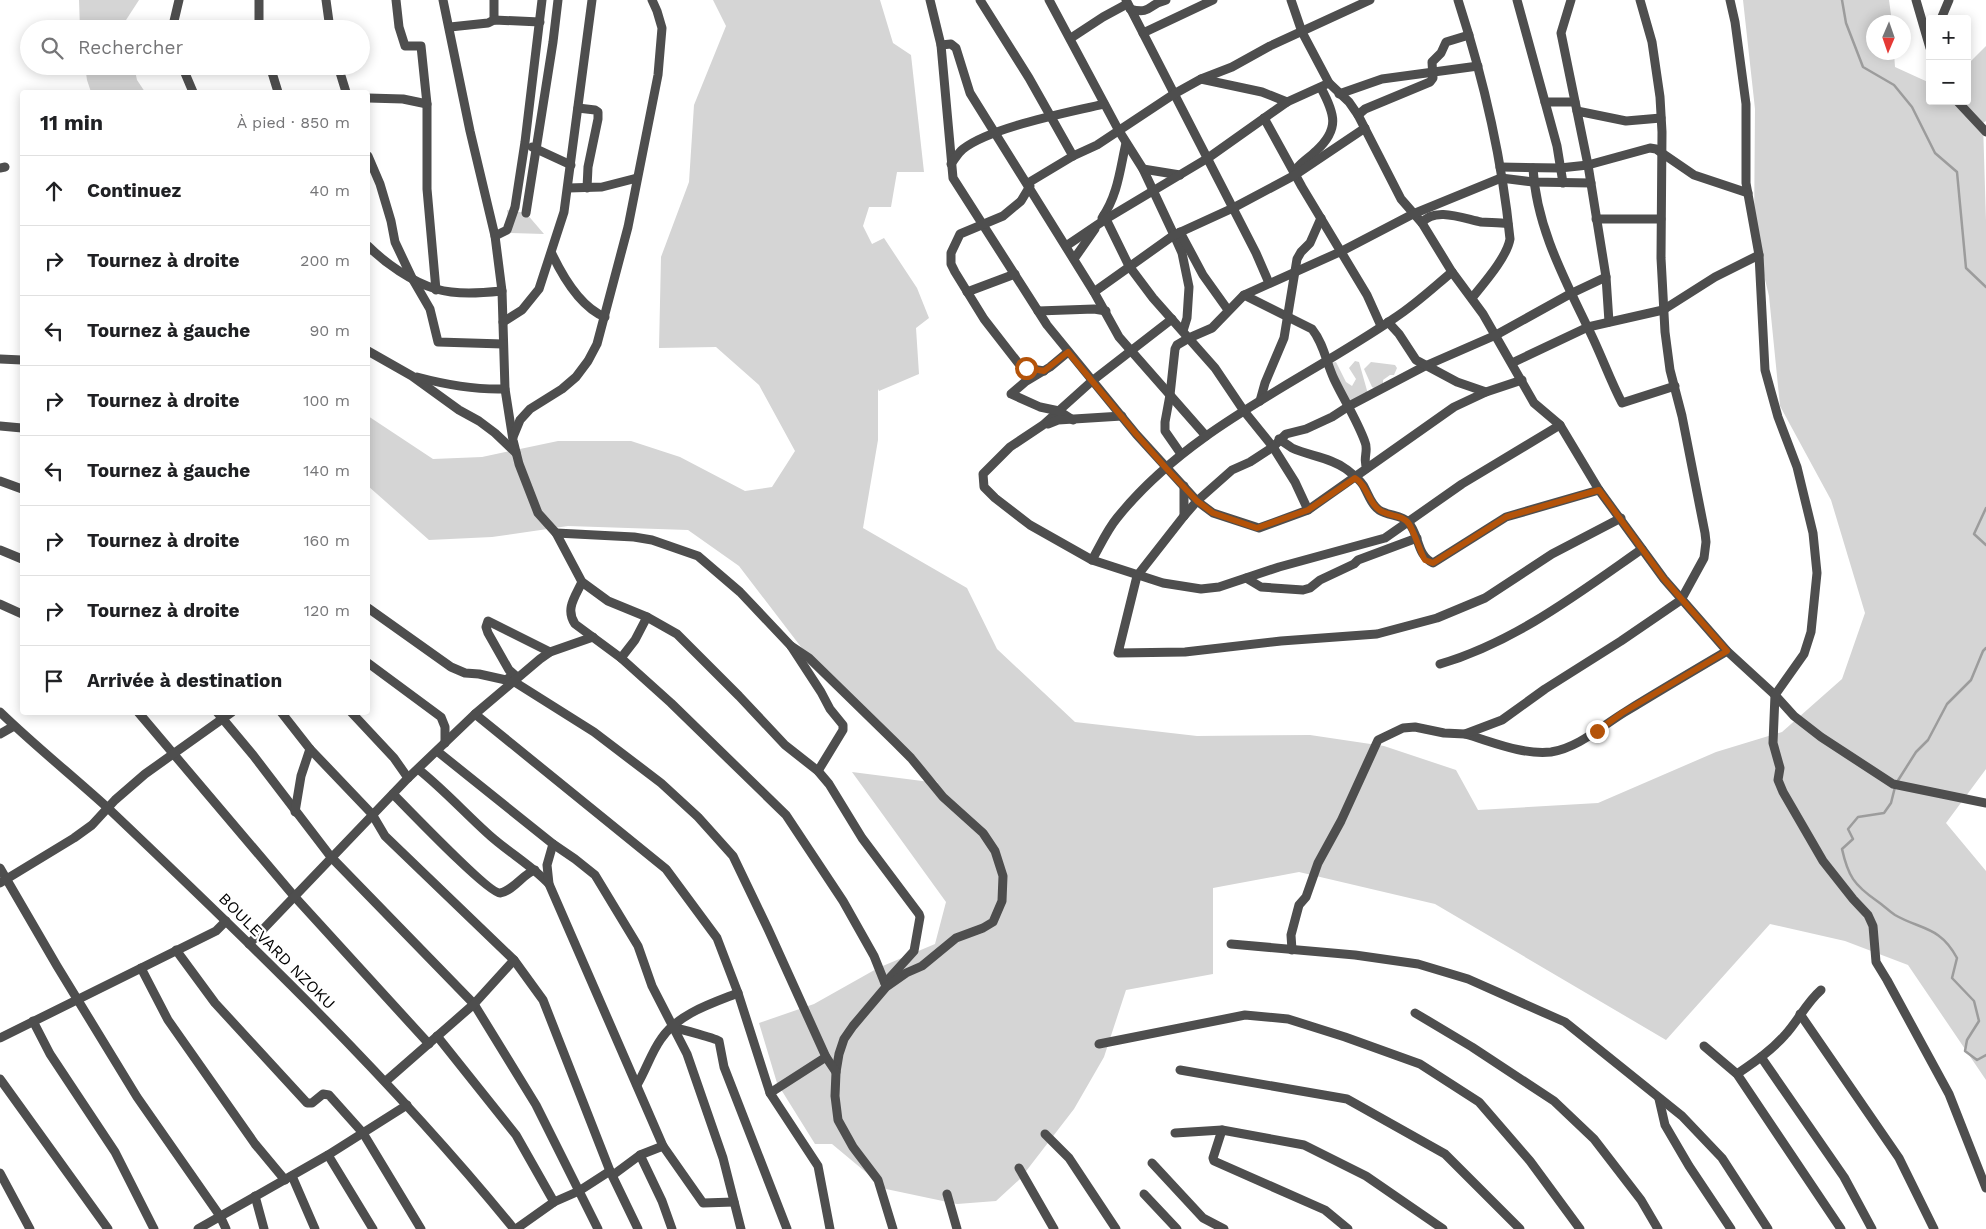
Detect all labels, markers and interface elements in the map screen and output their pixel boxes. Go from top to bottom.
north arrow [1866,15,1911,60]
map controls [1926,15,1971,105]
button: + [1926,15,1971,60]
search box [20,20,370,75]
icon: search [38,34,66,62]
text: Rechercher [78,36,183,59]
button: − [1926,60,1971,105]
text: 11 min [40,110,103,135]
text: À pied · 850 m [237,113,350,132]
icon: ahead [40,177,68,205]
text: Continuez [87,179,181,202]
text: 40 m [310,181,350,200]
icon: right [40,247,68,275]
text: Tournez à droite [87,249,239,272]
text: 200 m [300,251,350,270]
icon: left [40,317,68,345]
text: Tournez à gauche [87,319,250,342]
text: 90 m [309,321,350,340]
route start [1015,357,1038,380]
icon: right [40,387,68,415]
text: Tournez à droite [87,389,239,412]
text: 100 m [303,391,350,410]
icon: left [40,457,68,485]
text: Tournez à gauche [87,459,250,482]
text: 140 m [303,461,350,480]
icon: right [40,527,68,555]
text: Tournez à droite [87,529,239,552]
text: 160 m [303,531,350,550]
icon: right [40,597,68,625]
text: Tournez à droite [87,599,239,622]
text: 120 m [304,601,350,620]
icon: arrive [40,667,68,695]
text: Arrivée à destination [87,669,282,692]
route end [1586,720,1609,743]
street label: BOULEVARD NZOKU [215,889,339,1013]

